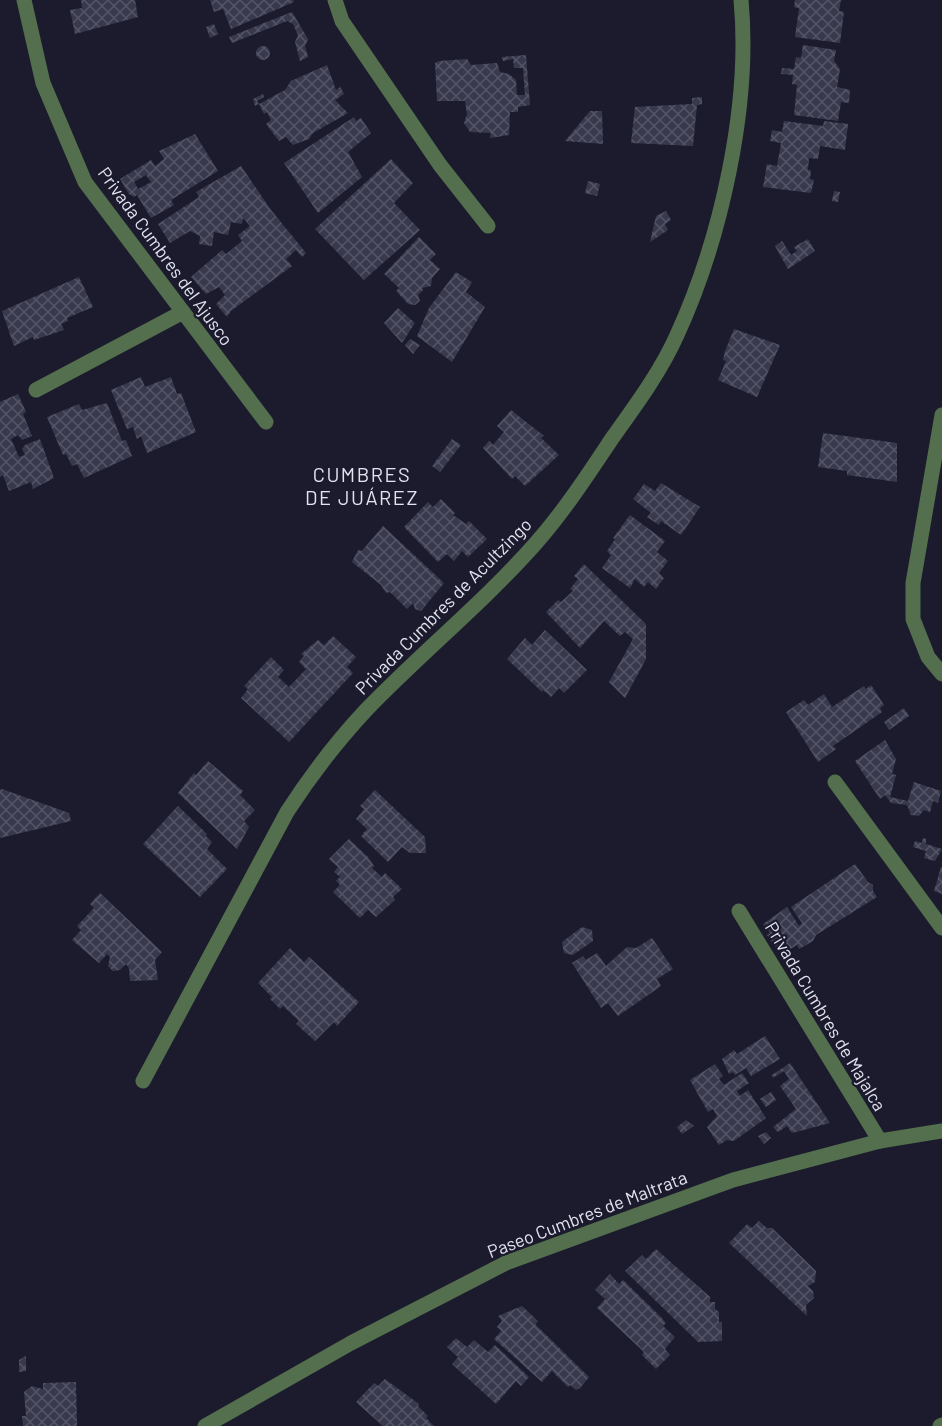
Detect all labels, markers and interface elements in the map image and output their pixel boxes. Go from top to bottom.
street label: Privada Cumbres del Ajusco [94,162,238,350]
district label: CUMBRES DE JUÁREZ [305,462,419,509]
street label: Privada Cumbres de Acultzingo [350,513,536,699]
street label: Privada Cumbres de Majalca [761,917,891,1115]
street label: Paseo Cumbres de Maltrata [484,1166,690,1262]

